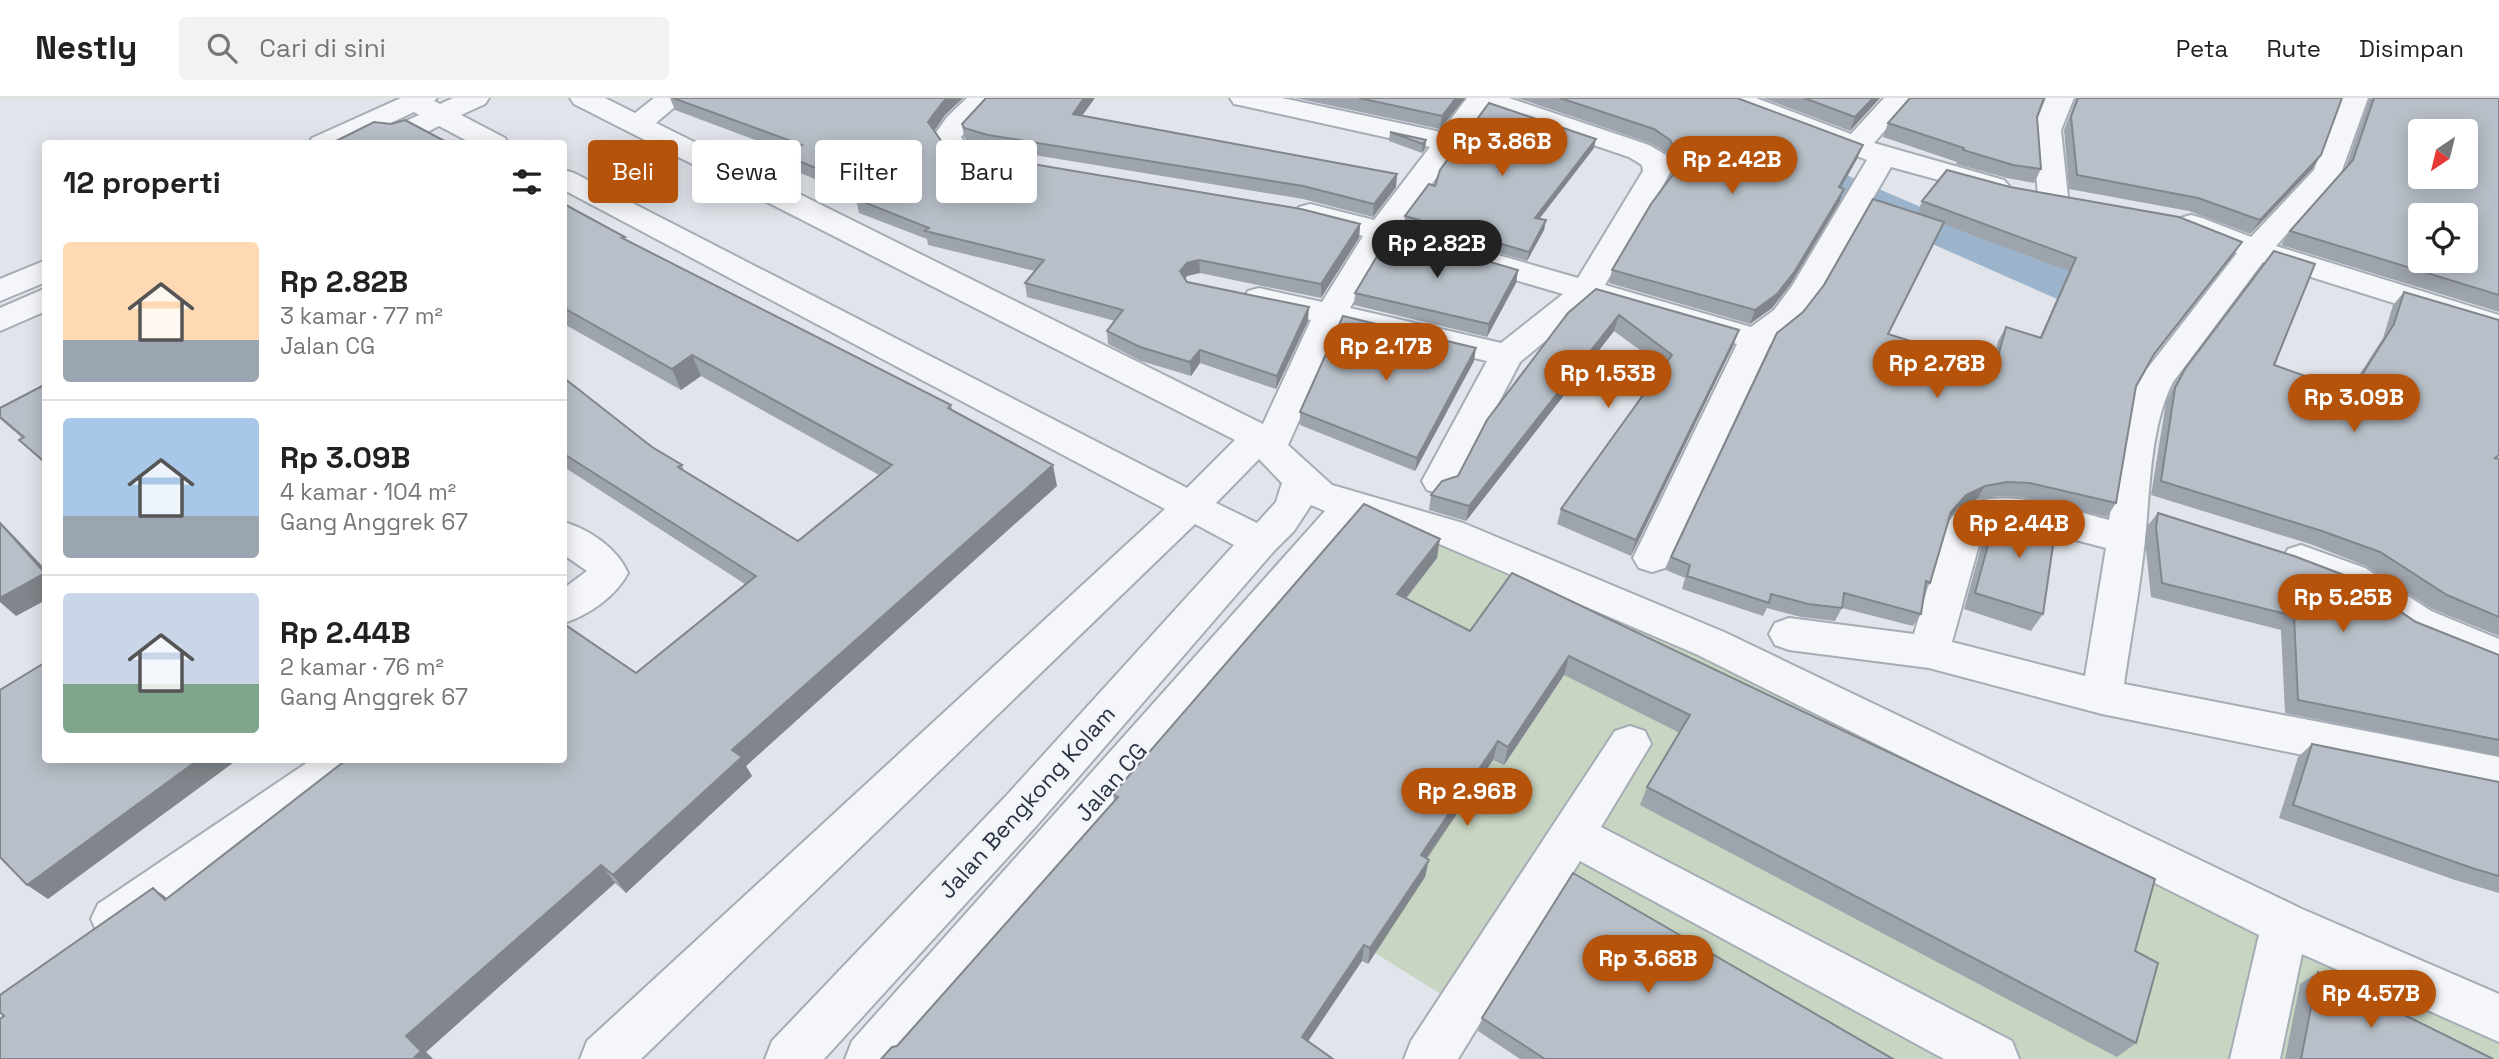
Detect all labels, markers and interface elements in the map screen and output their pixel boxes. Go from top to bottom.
search box [179,17,669,80]
text: Nestly [35,27,137,69]
icon: search [203,29,241,67]
text: Cari di sini [259,31,386,65]
text: Peta [2176,33,2228,64]
text: Rute [2266,33,2321,64]
text: Disimpan [2359,33,2464,64]
pin: Rp 3.86B [1430,118,1574,178]
north arrow [2408,119,2478,189]
map controls [2408,119,2478,273]
text: Rp 3.86B [1452,126,1552,156]
pin: Rp 2.42B [1660,136,1804,196]
chip: Beli [588,140,678,203]
chip: Sewa [692,140,801,203]
chip: Filter [815,140,922,203]
chip: Baru [936,140,1037,203]
text: Rp 2.42B [1682,144,1782,174]
text: 12 properti [63,163,221,202]
icon: filters [508,163,546,201]
button: locate [2408,203,2478,273]
pin: Rp 2.82B [1365,220,1509,280]
text: Rp 2.82B [1388,228,1486,258]
text: Rp 2.82B [280,262,408,301]
icon: home [119,270,203,354]
text: 3 kamar · 77 m² [280,301,443,331]
pin: Rp 2.17B [1314,324,1458,383]
text: Jalan CG [280,331,375,361]
text: Rp 2.17B [1340,331,1432,361]
pin: Rp 2.78B [1865,341,2009,400]
text: Rp 2.78B [1889,348,1985,378]
pin: Rp 1.53B [1536,350,1680,410]
text: Rp 1.53B [1560,358,1656,388]
pin: Rp 3.09B [2282,374,2426,434]
text: Rp 3.09B [2304,382,2404,412]
text: Rp 3.09B [280,438,410,477]
icon: home [119,446,203,530]
text: 4 kamar · 104 m² [280,477,456,507]
pin: Rp 2.44B [1947,500,2091,560]
text: Gang Anggrek 67 [280,507,468,537]
text: Rp 2.44B [1969,508,2069,538]
pin: Rp 5.25B [2271,574,2415,634]
text: Rp 5.25B [2294,582,2392,612]
text: Rp 2.44B [280,613,411,652]
icon: home [119,621,203,705]
text: 2 kamar · 76 m² [280,652,444,682]
text: Gang Anggrek 67 [280,682,468,712]
street label: Jalan Bengkong Kolam [932,699,1122,905]
street label: Jalan CG [1068,736,1154,828]
pin: Rp 2.96B [1395,768,1539,828]
text: Rp 2.96B [1417,776,1517,806]
pin: Rp 3.68B [1576,936,1720,995]
text: Rp 3.68B [1599,943,1697,973]
pin: Rp 4.57B [2299,970,2443,1030]
text: Rp 4.57B [2322,978,2420,1008]

